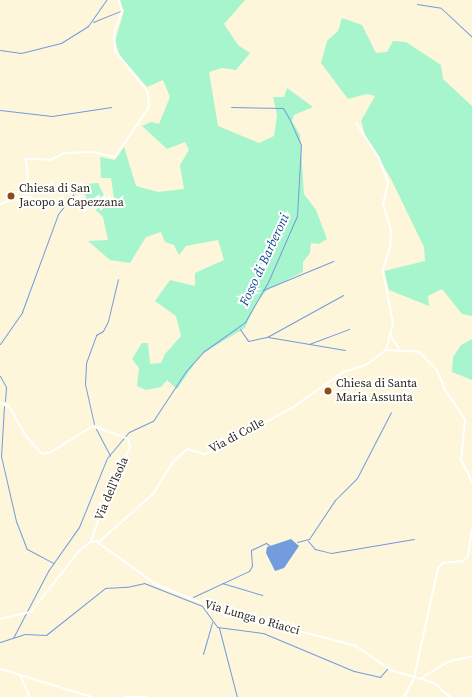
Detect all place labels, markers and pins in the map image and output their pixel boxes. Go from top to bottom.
place label: Chiesa di San Jacopo a Capezzana [19,182,124,210]
marker: Chiesa di San Jacopo a Capezzana [6,191,16,201]
place label: Chiesa di Santa Maria Assunta [336,377,417,405]
marker: Chiesa di Santa Maria Assunta [323,386,333,396]

